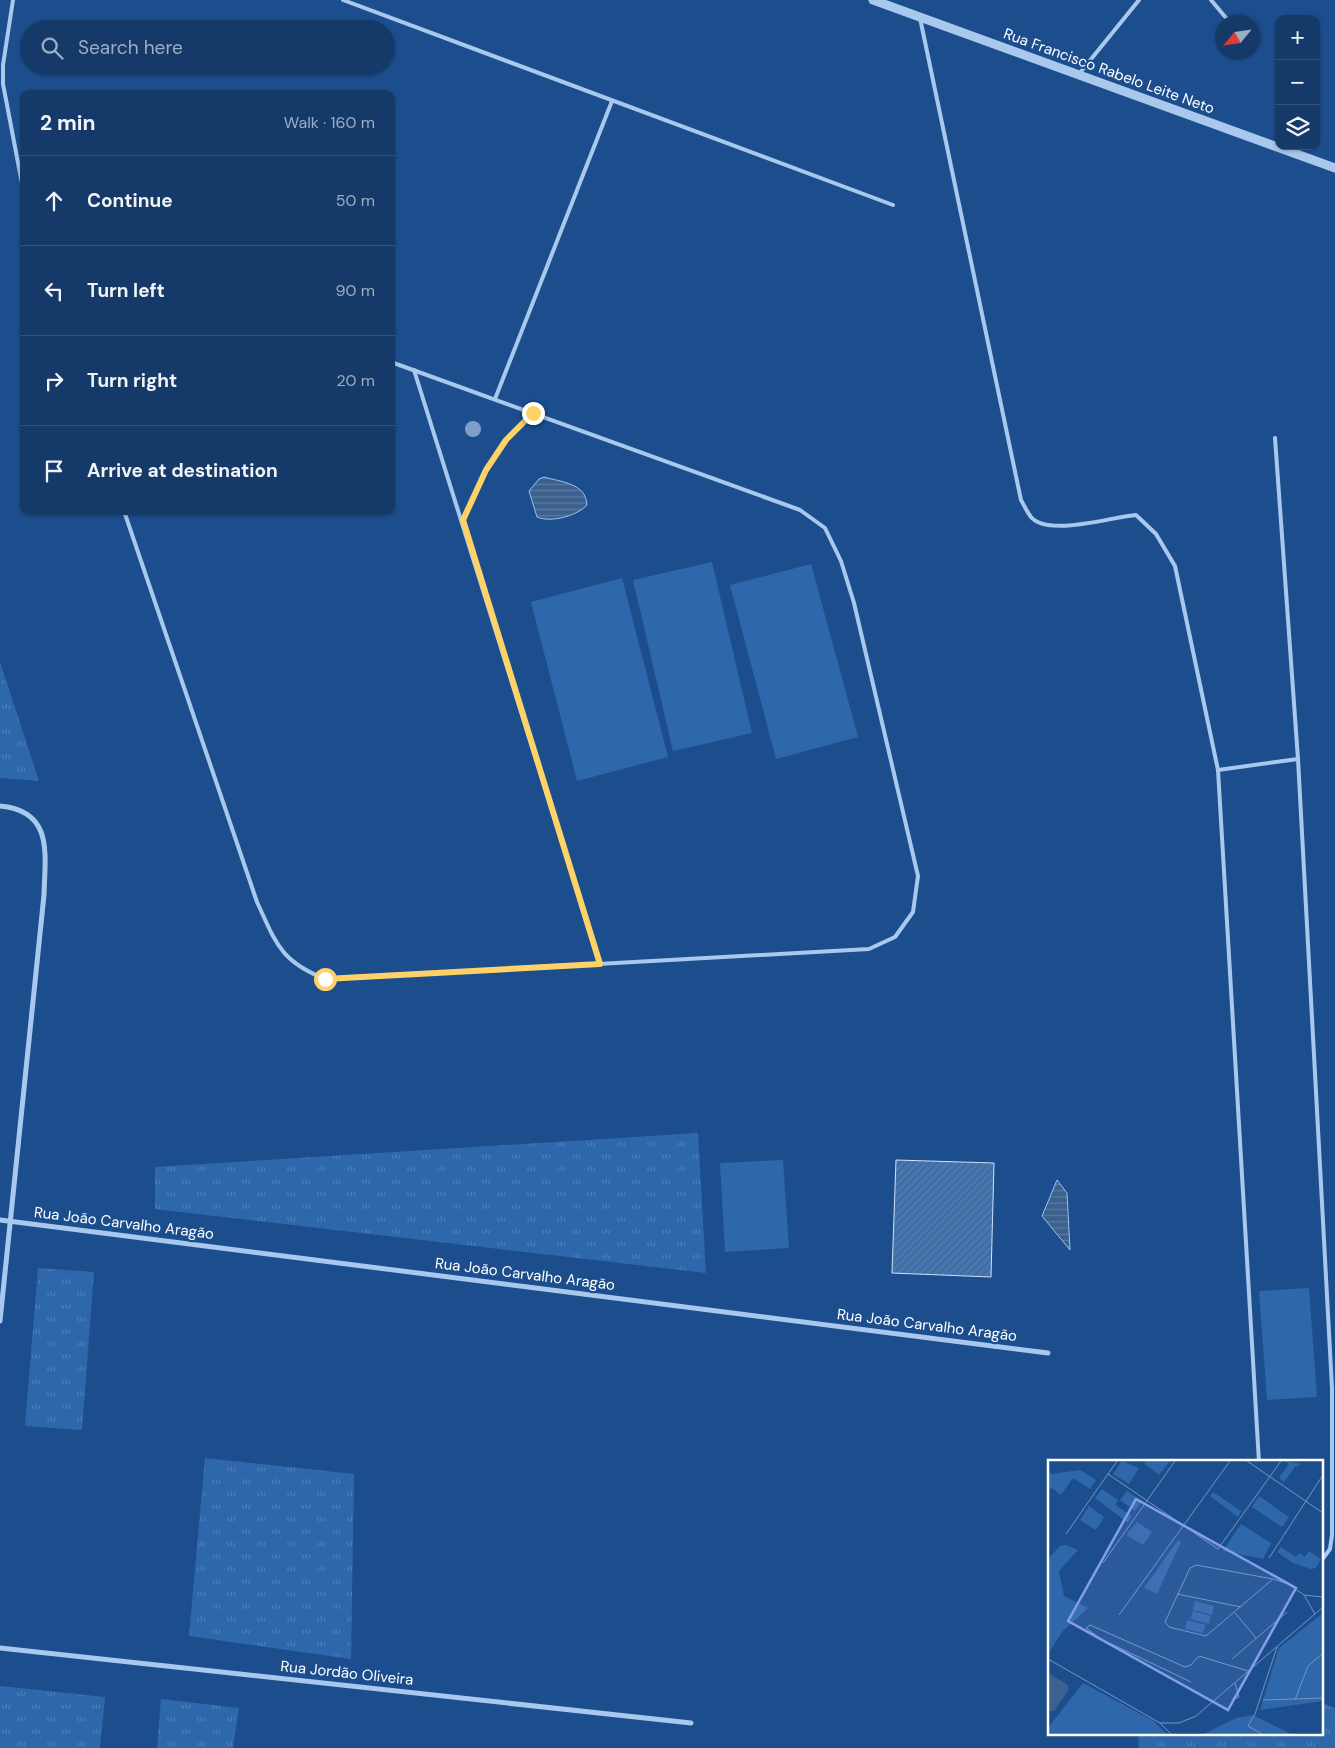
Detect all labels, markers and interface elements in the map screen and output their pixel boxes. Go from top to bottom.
north arrow [1215,15,1260,60]
map controls [1275,15,1320,150]
button: + [1275,15,1320,60]
search box [20,20,395,75]
street label: Rua Francisco Rabelo Leite Neto [1001,23,1217,119]
icon: search [38,34,66,62]
text: Search here [78,35,183,60]
button: − [1275,60,1320,105]
button: layers [1275,105,1320,150]
text: 2 min [40,109,96,137]
text: Walk · 160 m [284,112,375,133]
icon: ahead [40,187,68,215]
text: Continue [87,188,173,213]
text: 50 m [336,190,375,211]
icon: left [40,277,68,305]
text: Turn left [87,278,165,303]
text: 90 m [335,280,375,301]
icon: right [40,367,68,395]
text: Turn right [87,368,177,393]
text: 20 m [336,370,375,391]
route end [522,402,545,425]
icon: arrive [40,457,68,485]
text: Arrive at destination [87,458,278,483]
route start [314,968,337,991]
street label: Rua João Carvalho Aragão [33,1202,215,1244]
street label: Rua João Carvalho Aragão [434,1253,616,1295]
street label: Rua João Carvalho Aragão [836,1304,1018,1346]
inset map [1048,1460,1322,1736]
street label: Rua Jordão Oliveira [279,1656,415,1690]

